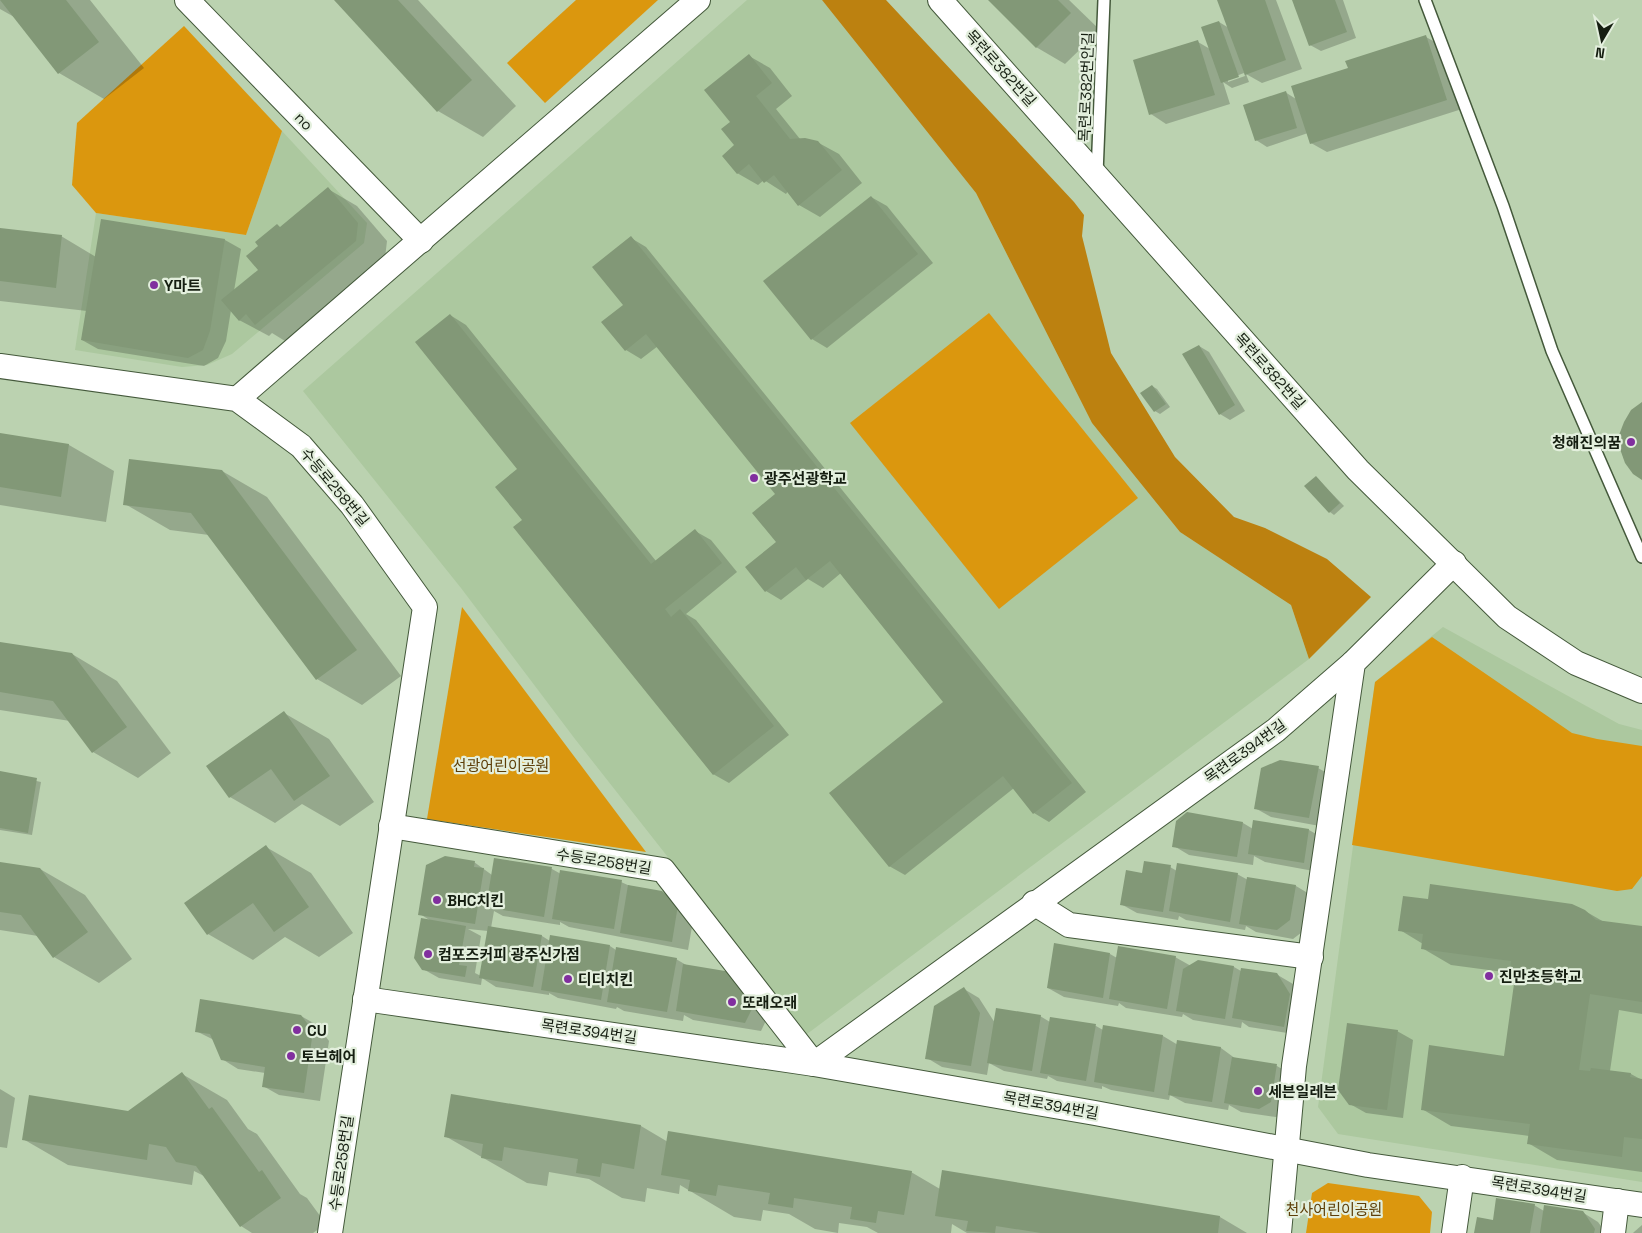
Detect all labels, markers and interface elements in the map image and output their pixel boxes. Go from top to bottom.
north arrow [1577,15,1627,65]
street label: 목련로382번길 [962,26,1040,110]
street label: 목련로382번안길 [1075,32,1097,142]
text: N [1594,43,1606,62]
street label: no [291,108,317,134]
place label: Y마트 [164,276,201,295]
marker: Y마트 [148,279,160,291]
street label: 목련로382번길 [1231,329,1309,413]
place label: 청해진의꿈 [1552,433,1621,452]
marker: 청해진의꿈 [1625,436,1637,448]
street label: 수등로258번길 [297,444,373,530]
place label: 광주선광학교 [764,469,847,488]
marker: 광주선광학교 [748,472,760,484]
street label: 목련로394번길 [1200,715,1290,787]
park label: 선광어린이공원 [453,756,549,775]
street label: 수등로258번길 [555,844,653,878]
place label: BHC치킨 [447,891,504,910]
marker: BHC치킨 [431,894,443,906]
place label: 컴포즈커피 광주신가점 [438,945,580,964]
marker: 컴포즈커피 광주신가점 [422,948,434,960]
place label: 진만초등학교 [1499,967,1582,986]
place label: 디디치킨 [578,970,633,989]
marker: 진만초등학교 [1483,970,1495,982]
marker: 디디치킨 [562,973,574,985]
place label: 또래오래 [742,993,797,1012]
marker: 또래오래 [726,996,738,1008]
street label: 목련로394번길 [540,1015,638,1047]
place label: CU [307,1021,327,1040]
marker: CU [291,1024,303,1036]
place label: 토브헤어 [301,1047,356,1066]
marker: 토브헤어 [285,1050,297,1062]
place label: 세븐일레븐 [1268,1082,1337,1101]
marker: 세븐일레븐 [1252,1085,1264,1097]
street label: 목련로394번길 [1002,1087,1100,1123]
street label: 수등로258번길 [325,1114,357,1212]
street label: 목련로394번길 [1490,1172,1588,1206]
park label: 천사어린이공원 [1286,1200,1382,1219]

